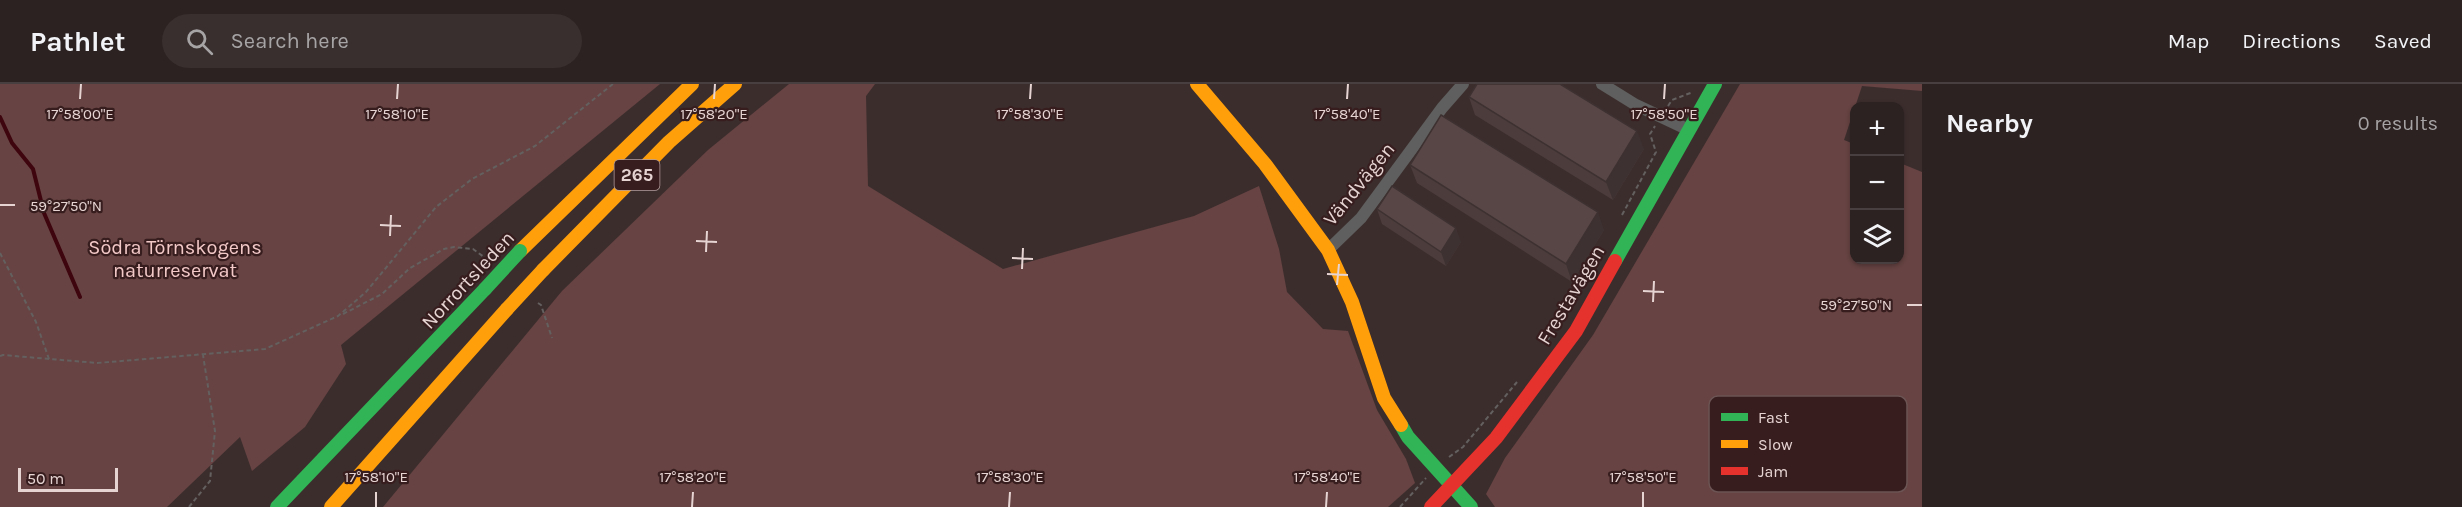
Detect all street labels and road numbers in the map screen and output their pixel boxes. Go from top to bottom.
street label: Vändvägen [1319,138,1399,230]
road number: 265 [614,160,660,190]
street label: Norrortsleden [417,226,519,334]
street label: Frestavägen [1532,241,1610,349]

